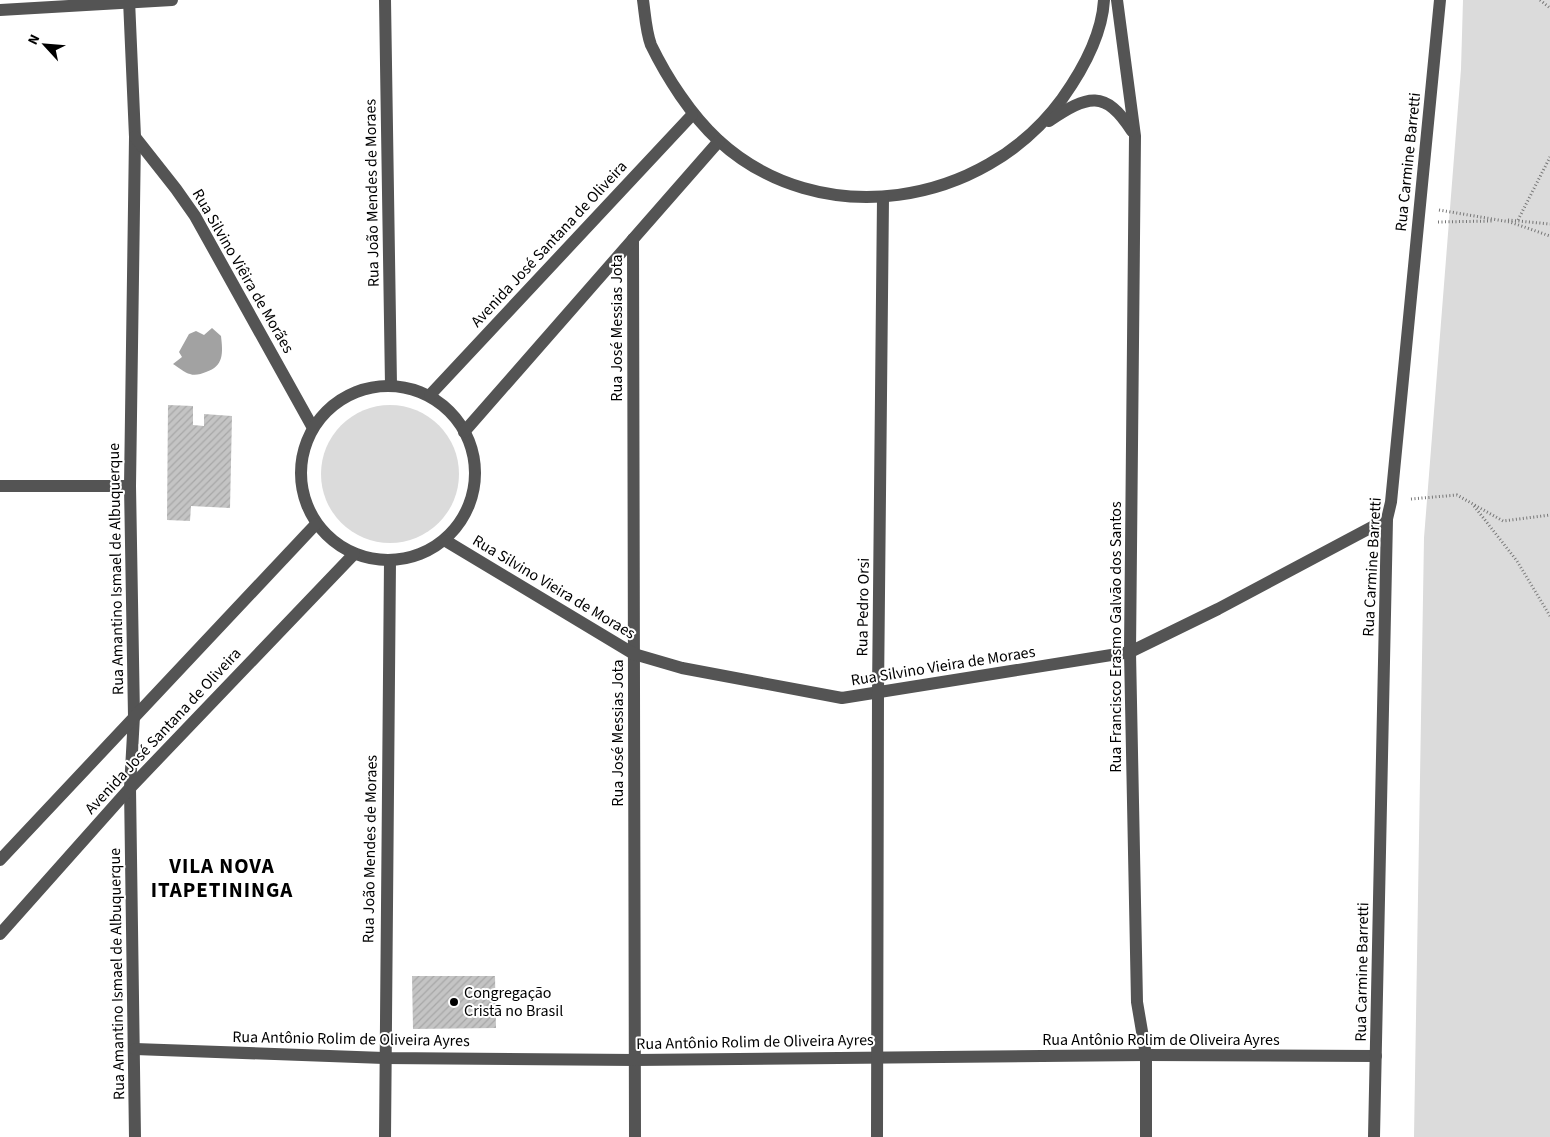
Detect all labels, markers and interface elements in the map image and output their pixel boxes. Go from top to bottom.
north arrow [20,20,70,70]
text: N [23,31,45,48]
street label: Rua Carmine Barretti [1390,91,1426,233]
street label: Rua João Mendes de Moraes [359,98,385,287]
street label: Avenida José Santana de Oliveira [466,156,632,332]
street label: Rua Silvino Viêira de Morães [187,185,299,357]
street label: Rua José Messias Jota [606,254,628,402]
street label: Rua Amantino Ismael de Albuquerque [103,443,129,695]
street label: Rua Carmine Barretti [1357,497,1387,637]
street label: Rua Francisco Erasmo Galvão dos Santos [1105,501,1127,773]
street label: Rua Silvino Vieira de Moraes [468,530,640,645]
street label: Rua Pedro Orsi [851,558,875,656]
street label: Rua Silvino Vieira de Moraes [849,641,1037,691]
street label: Avenida José Santana de Oliveira [80,643,246,819]
street label: Rua José Messias Jota [607,659,629,807]
street label: Rua João Mendes de Moraes [357,754,383,943]
street label: Rua Amantino Ismael de Albuquerque [104,848,130,1100]
district label: VILA NOVA ITAPETININGA [151,851,293,905]
street label: Rua Carmine Barretti [1350,902,1374,1042]
place label: Congregação Cristã no Brasil [464,982,563,1022]
marker: Congregação Cristã no Brasil [448,996,460,1008]
street label: Rua Antônio Rolim de Oliveira Ayres [232,1026,470,1052]
street label: Rua Antônio Rolim de Oliveira Ayres [636,1029,874,1055]
street label: Rua Antônio Rolim de Oliveira Ayres [1042,1029,1280,1051]

